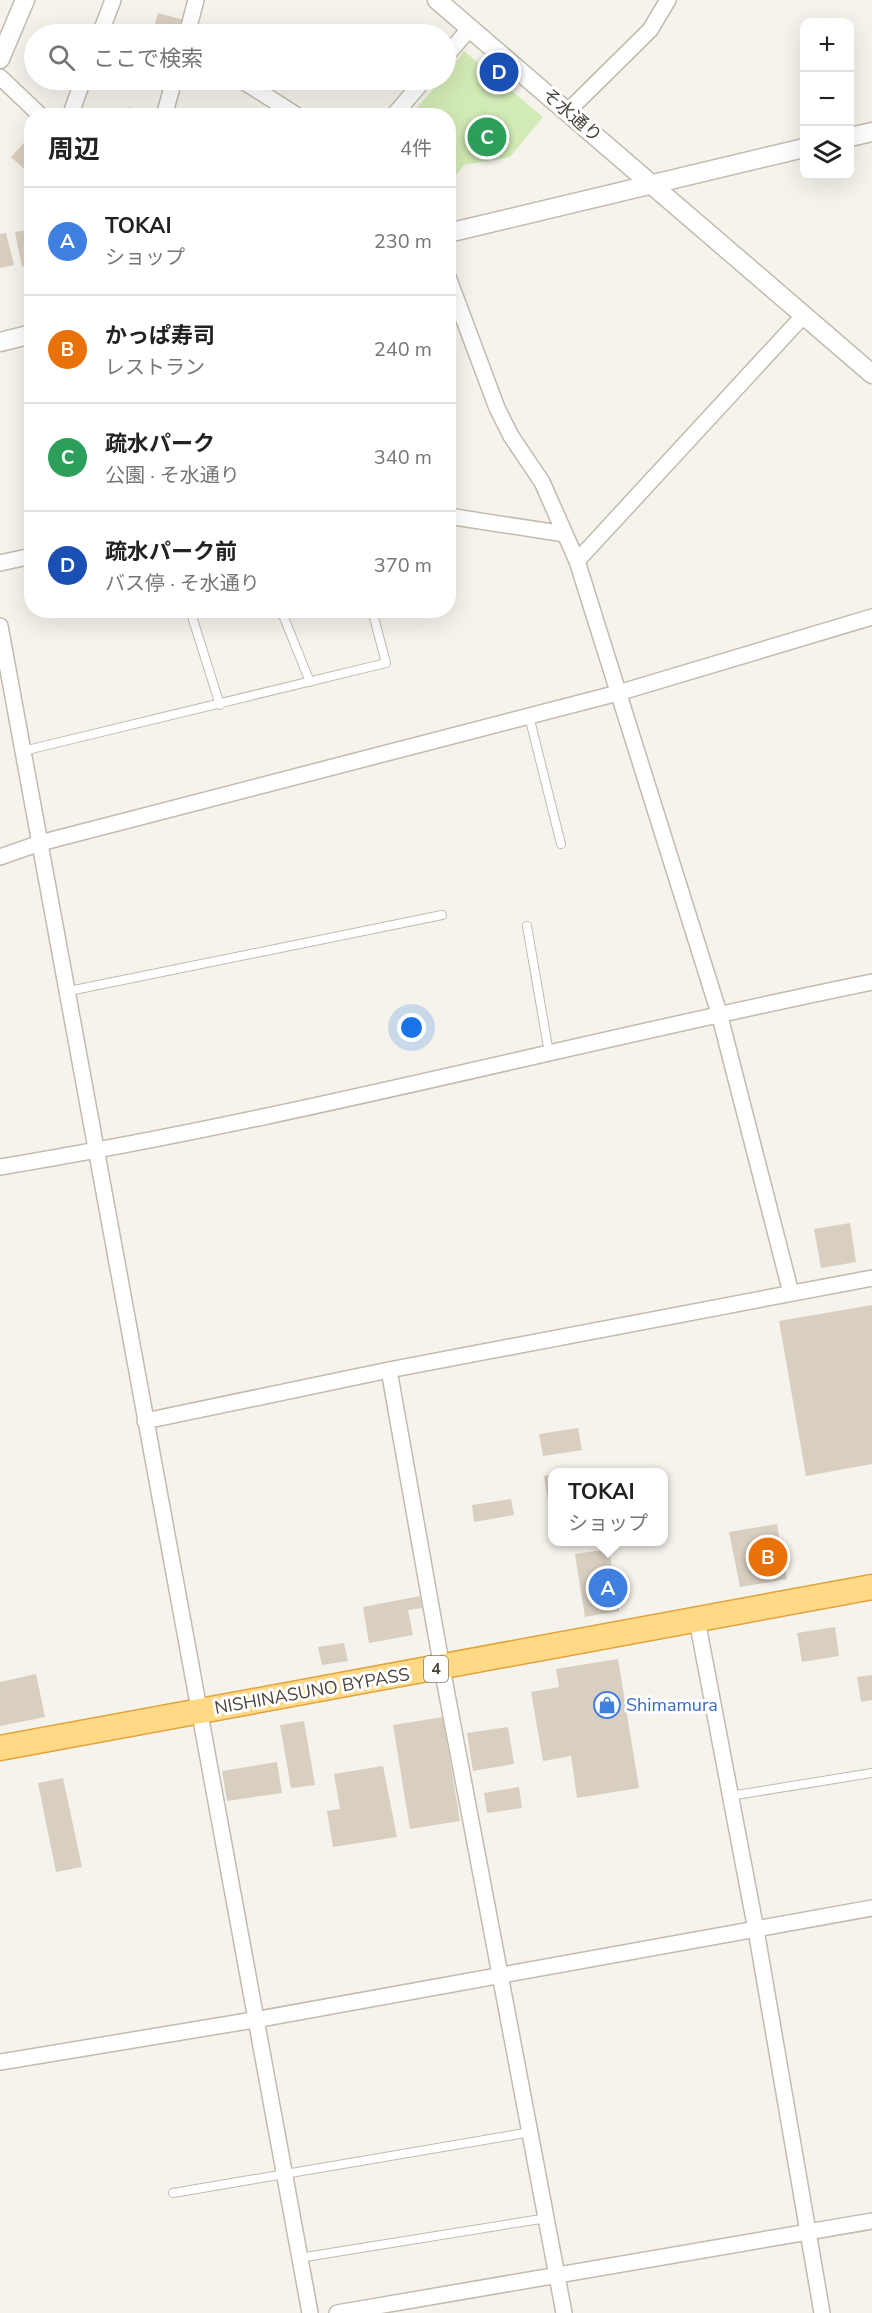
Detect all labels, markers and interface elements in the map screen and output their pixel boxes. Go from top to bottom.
map controls [800,18,854,180]
button: + [800,18,854,72]
search box [24,24,456,90]
icon: search [45,41,78,74]
text: ここで検索 [93,44,203,74]
pin: D [480,50,518,94]
button: − [800,72,854,126]
street label: そ水通り [537,82,607,148]
pin: C [468,114,506,160]
button: layers [800,126,854,180]
text: 周辺 [48,132,100,167]
text: 4件 [400,135,432,162]
text: TOKAI [105,211,172,241]
text: A [60,228,75,255]
text: 230 m [374,228,432,255]
text: ショップ [105,244,185,271]
text: かっぱ寿司 [105,321,215,351]
text: B [61,336,74,363]
text: 240 m [374,336,432,363]
text: レストラン [105,354,205,381]
text: 疏水パーク [105,429,215,459]
text: C [61,444,74,471]
text: 340 m [374,444,432,471]
text: 公園 · そ水通り [105,462,240,489]
text: 疏水パーク前 [105,537,237,567]
text: D [60,552,75,579]
text: 370 m [374,552,432,579]
text: バス停 · そ水通り [105,570,260,597]
your location [397,1013,426,1042]
popup [548,1468,668,1546]
text: TOKAI [568,1477,635,1507]
text: ショップ [568,1510,648,1537]
pin: B [748,1534,788,1580]
pin: A [588,1566,628,1610]
road number: 4 [424,1656,448,1682]
street label: NISHINASUNO BYPASS [213,1662,411,1720]
shop icon: Shimamura [592,1690,622,1720]
place label: Shimamura [626,1693,718,1717]

